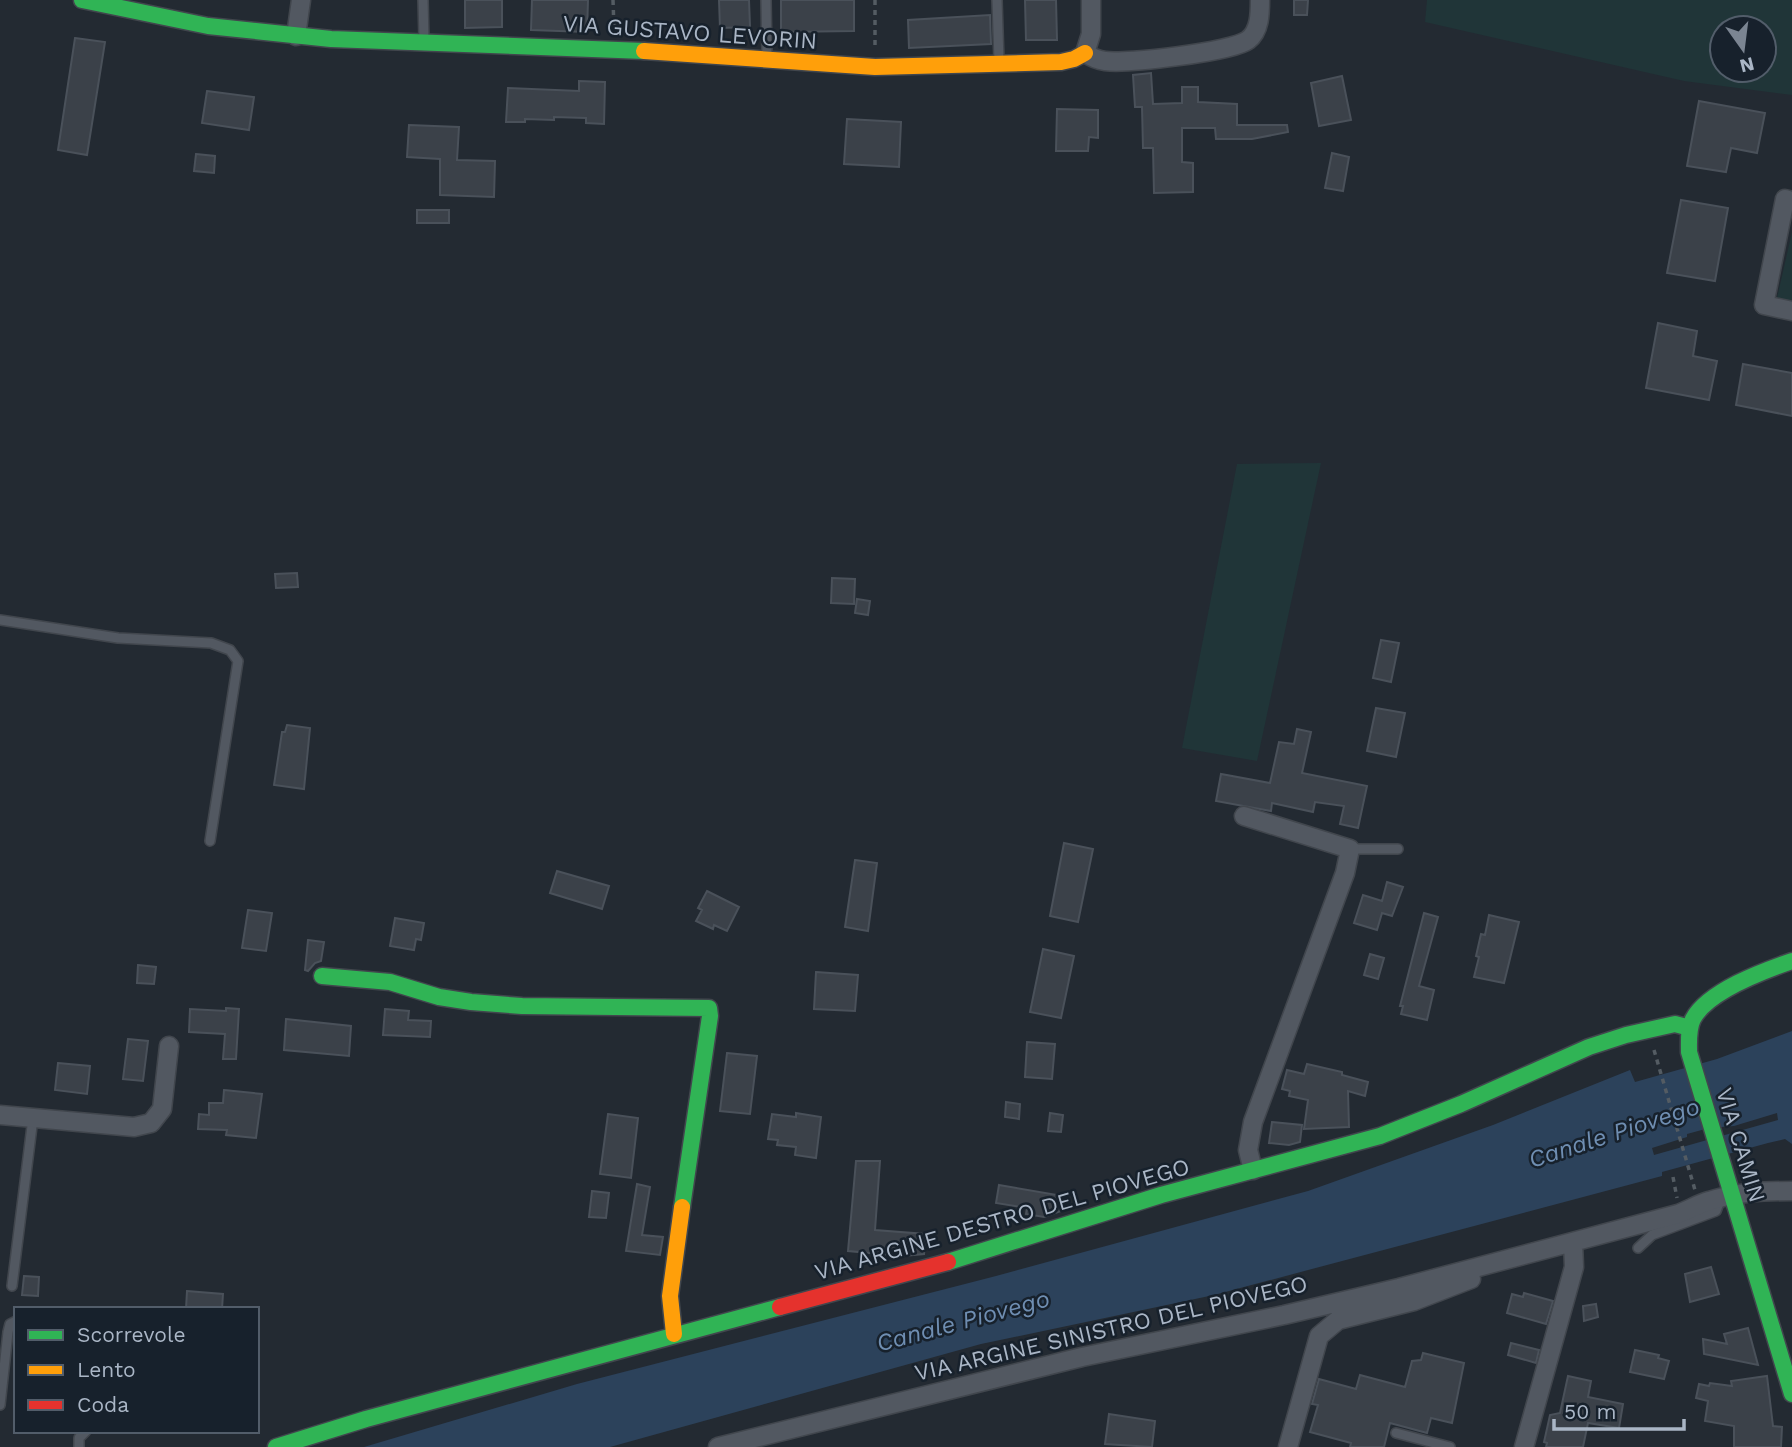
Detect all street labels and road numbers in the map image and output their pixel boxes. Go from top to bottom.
street label: VIA GUSTAVO LEVORIN [562,10,818,55]
street label: VIA CAMIN [1710,1085,1771,1206]
street label: VIA ARGINE DESTRO DEL PIOVEGO [812,1153,1193,1286]
street label: VIA ARGINE SINISTRO DEL PIOVEGO [912,1270,1310,1387]

